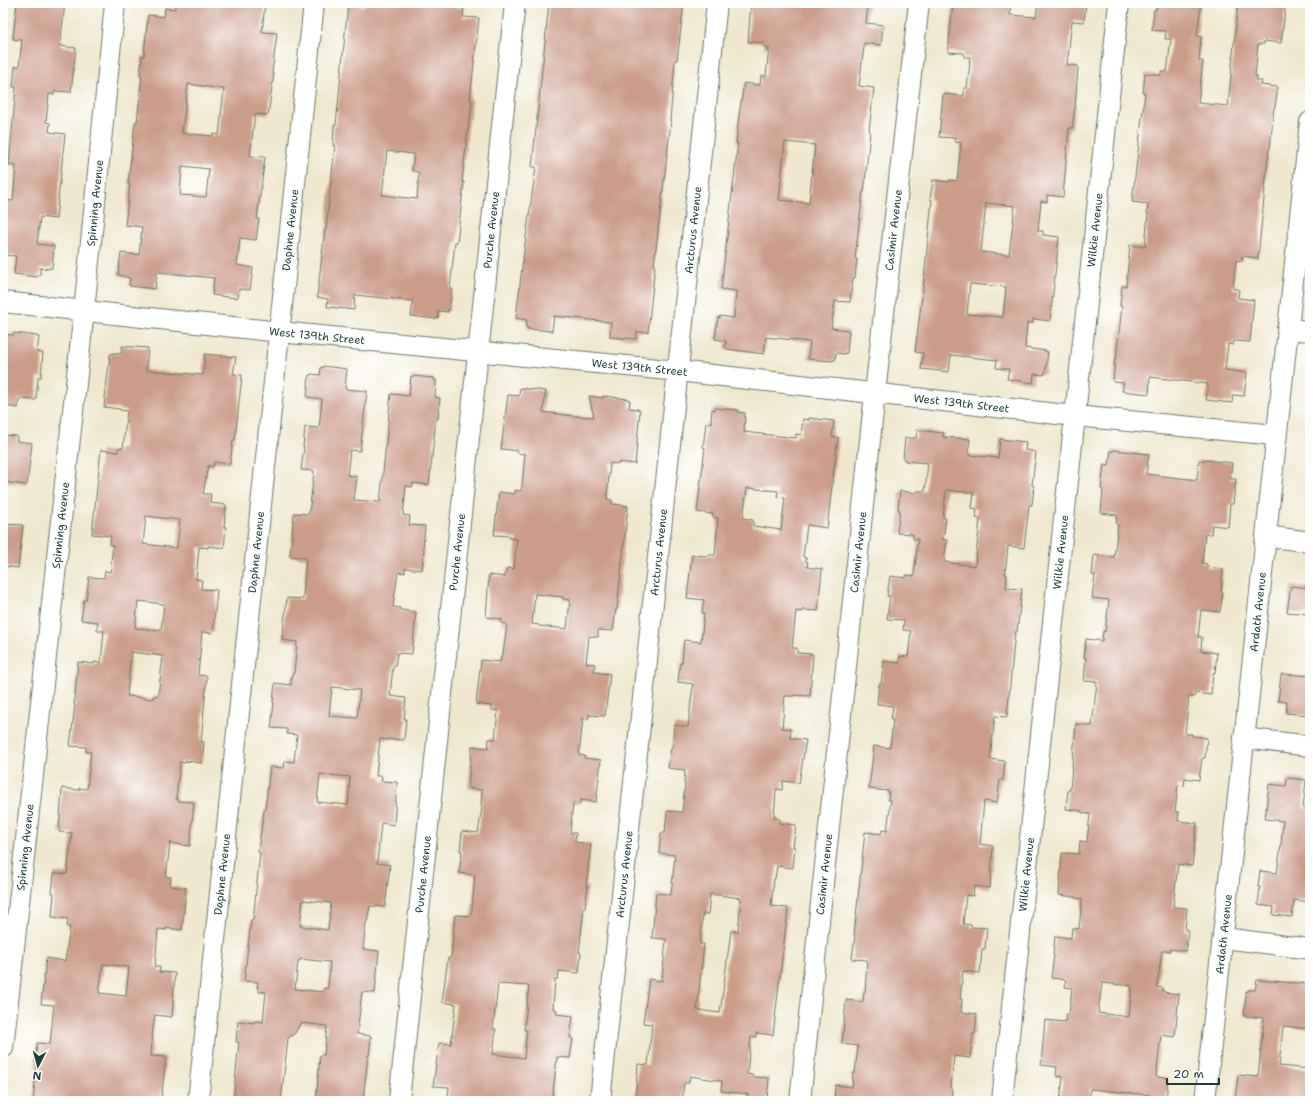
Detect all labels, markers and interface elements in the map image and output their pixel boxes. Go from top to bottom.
street label: Spinning Avenue [84,159,107,247]
street label: Arcturus Avenue [681,186,705,274]
street label: Daphne Avenue [279,188,302,272]
street label: Casimir Avenue [882,189,906,272]
street label: Purche Avenue [480,190,503,269]
street label: Wilkie Avenue [1084,192,1107,268]
street label: West 139th Street [268,324,366,348]
street label: West 139th Street [591,356,689,380]
street label: West 139th Street [913,391,1011,417]
street label: Spinning Avenue [49,481,73,569]
street label: Arcturus Avenue [647,508,671,597]
street label: Daphne Avenue [245,510,268,594]
street label: Casimir Avenue [847,511,870,594]
street label: Purche Avenue [446,513,469,592]
street label: Wilkie Avenue [1050,514,1072,590]
street label: Ardath Avenue [1247,571,1270,653]
street label: Spinning Avenue [13,803,38,891]
street label: Arcturus Avenue [613,830,637,919]
street label: Daphne Avenue [211,833,234,916]
street label: Casimir Avenue [813,833,836,916]
street label: Purche Avenue [412,835,435,914]
street label: Wilkie Avenue [1015,836,1038,912]
street label: Ardath Avenue [1212,893,1236,975]
north arrow [18,1046,58,1086]
scale bar [1167,1060,1219,1086]
text: 20 m [1173,1066,1204,1082]
text: N [32,1068,42,1083]

